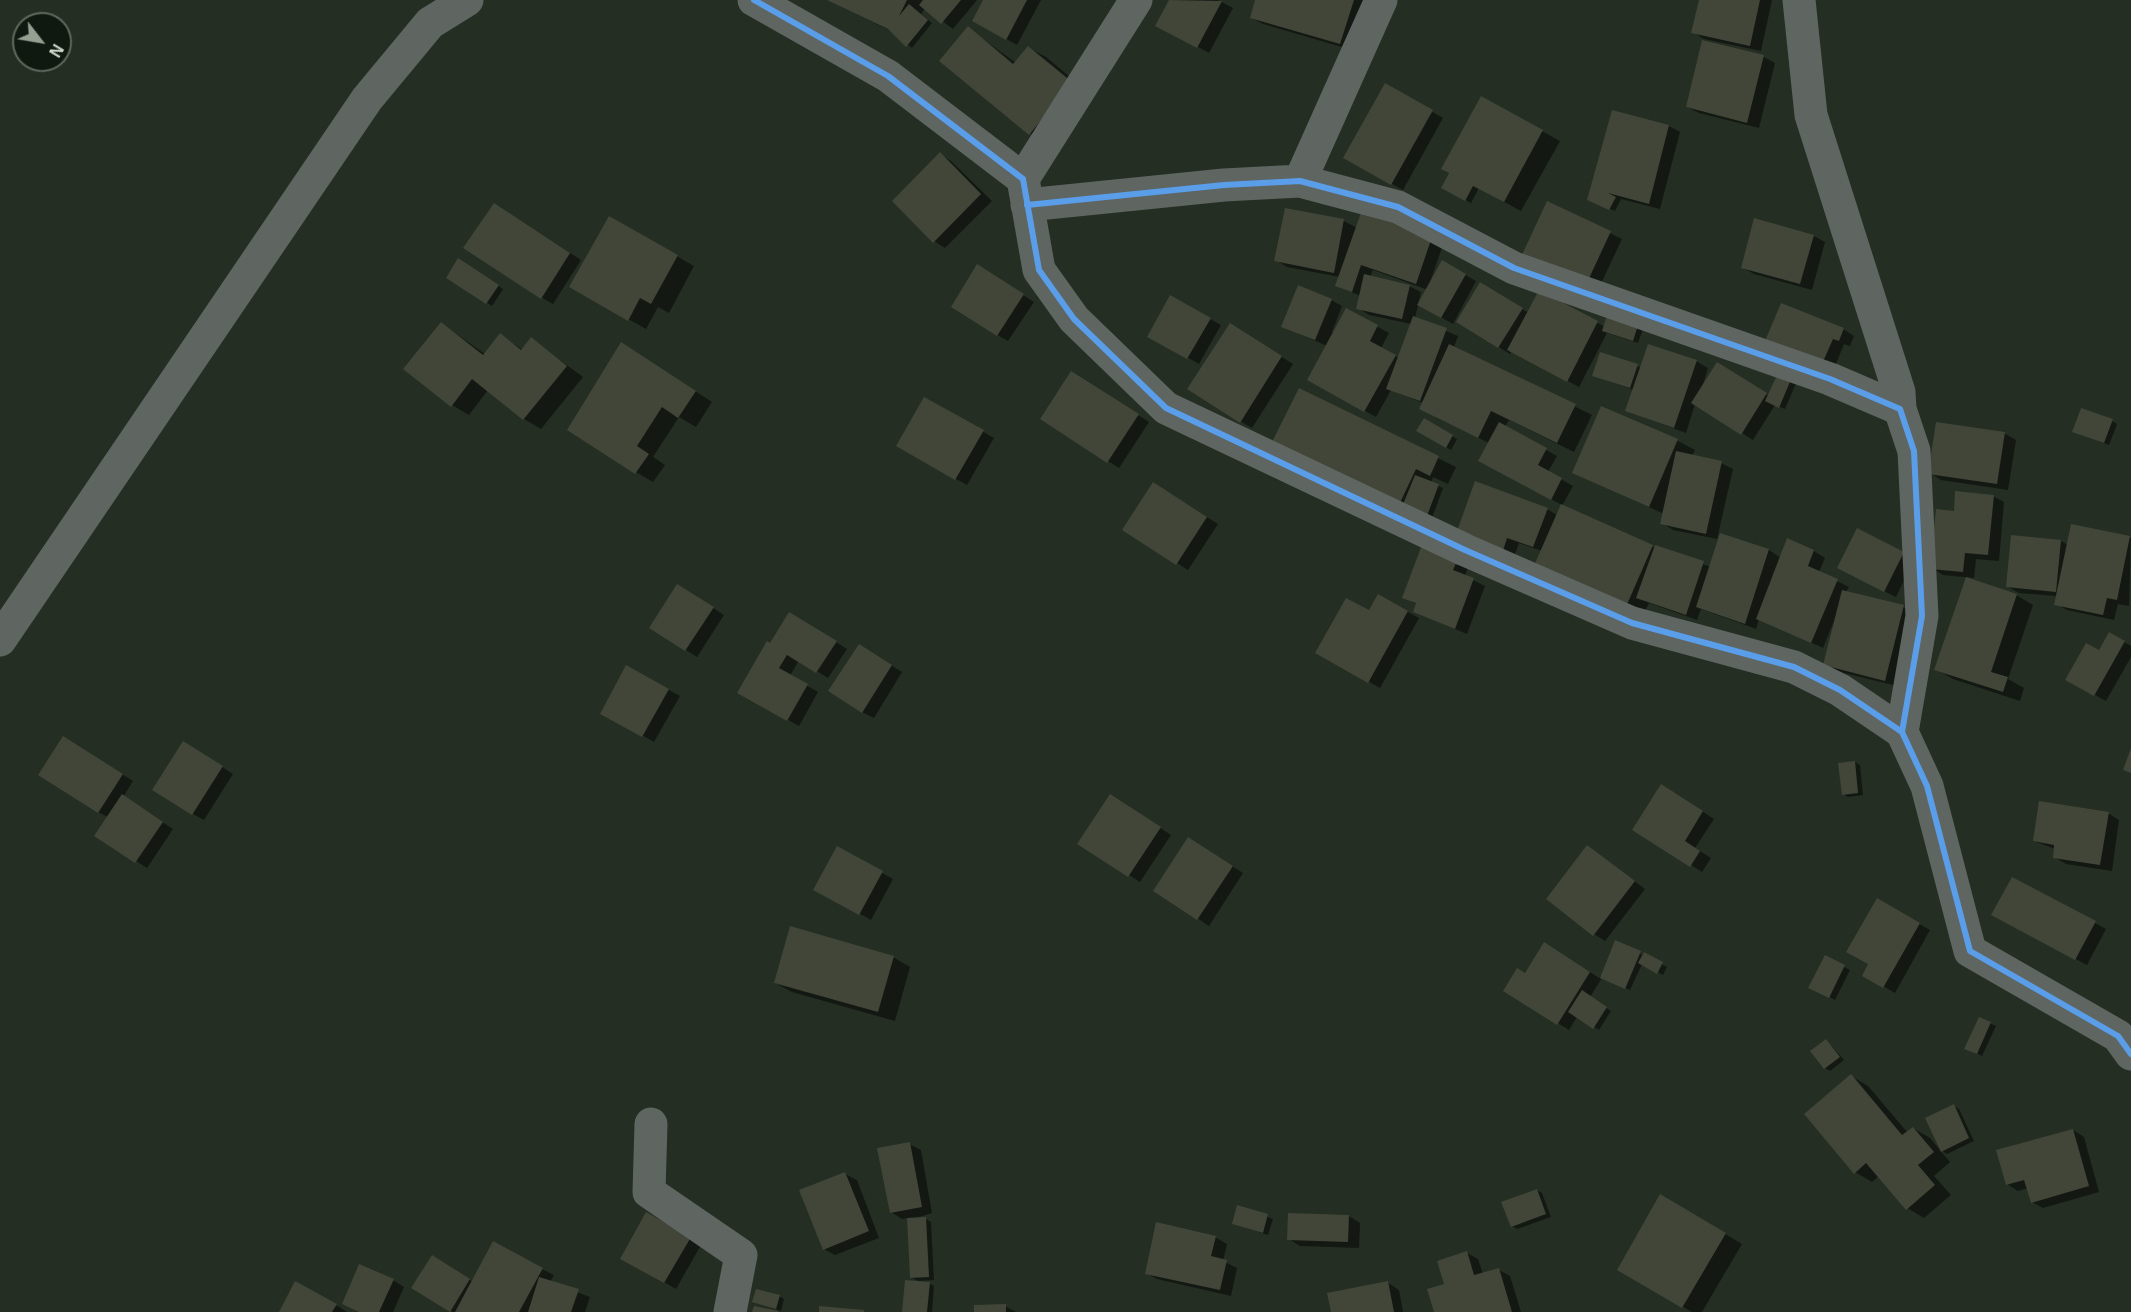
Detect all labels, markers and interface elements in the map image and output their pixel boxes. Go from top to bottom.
north arrow [12,12,72,72]
text: N [46,41,66,60]

